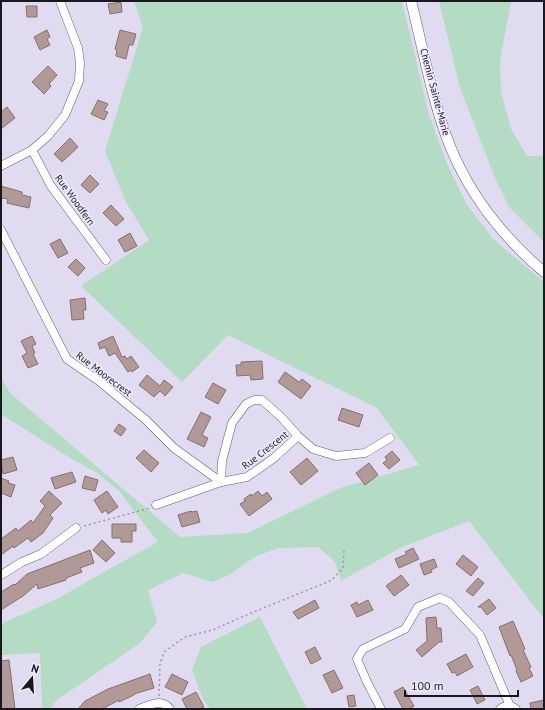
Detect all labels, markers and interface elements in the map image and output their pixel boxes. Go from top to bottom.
street label: Chemin Sainte-Marie [417,47,453,137]
street label: Rue Woodfern [52,172,98,228]
street label: Rue Moorecrest [73,349,135,400]
street label: Rue Crescent [239,427,291,472]
north arrow [12,658,52,698]
text: N [29,661,41,676]
scale bar [405,672,518,698]
text: 100 m [411,678,444,693]

